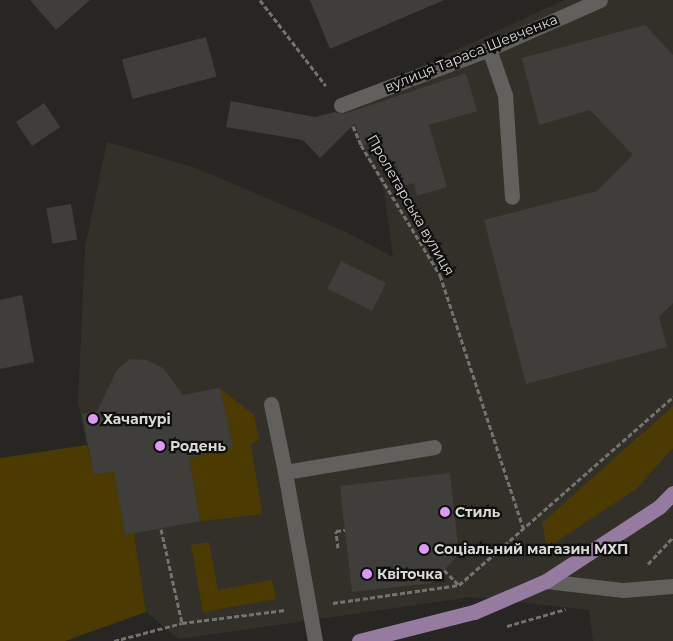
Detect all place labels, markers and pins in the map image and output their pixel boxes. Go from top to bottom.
place label: Хачапурі [103,411,171,427]
marker: Хачапурі [87,413,99,425]
place label: Родень [170,438,226,454]
marker: Родень [154,440,166,452]
place label: Стиль [455,504,500,520]
marker: Стиль [439,506,451,518]
place label: Соціальний магазин МХП [434,541,628,557]
marker: Соціальний магазин МХП [418,543,430,555]
place label: Квіточка [377,566,443,582]
marker: Квіточка [361,568,373,580]

